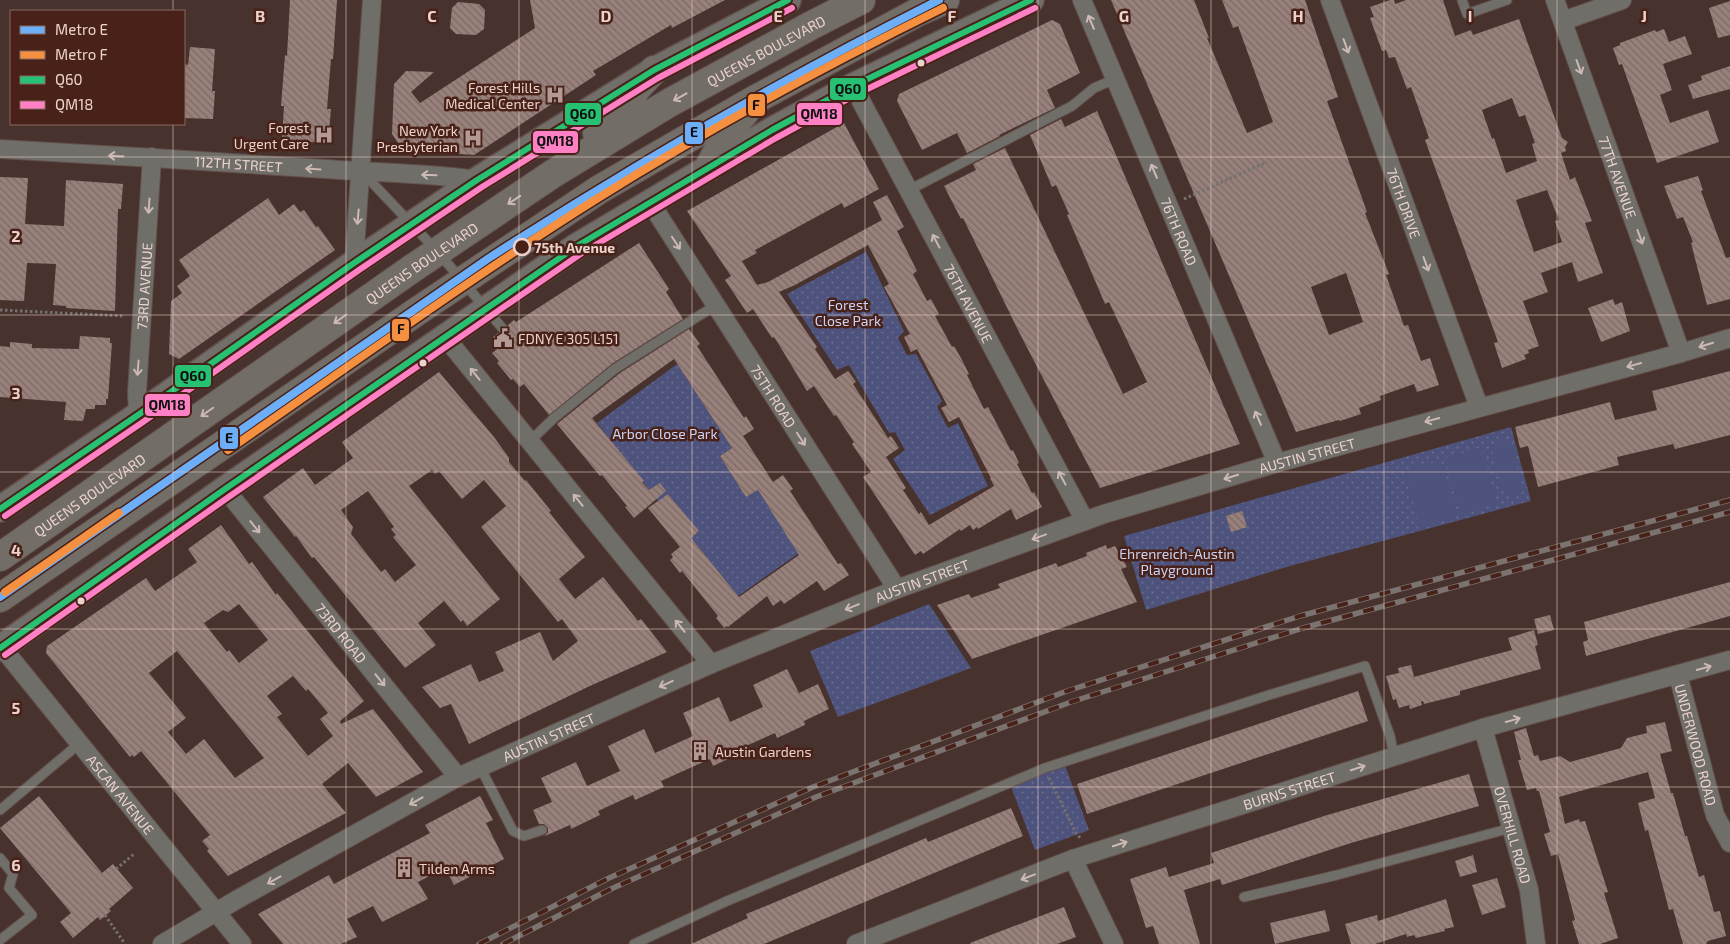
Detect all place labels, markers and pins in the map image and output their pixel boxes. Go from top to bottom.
unlabelled marker [916,58,926,68]
place label: Forest Hills Medical Center [445,79,540,112]
hospital icon: Forest Hills Medical Center [544,84,566,106]
place label: Forest Urgent Care [234,119,309,152]
place label: New York Presbyterian [377,122,458,155]
hospital icon: Forest Urgent Care [313,124,335,146]
hospital icon: New York Presbyterian [462,127,484,149]
marker: 75th Avenue [513,238,531,256]
place label: 75th Avenue [534,239,615,256]
public building icon: FDNY E 305 L151 [492,327,514,349]
place label: FDNY E 305 L151 [518,330,619,347]
unlabelled marker [418,358,428,368]
unlabelled marker [76,596,86,606]
building icon: Austin Gardens [689,740,711,762]
place label: Austin Gardens [715,743,812,760]
building icon: Tilden Arms [393,857,415,879]
place label: Tilden Arms [419,860,495,877]

